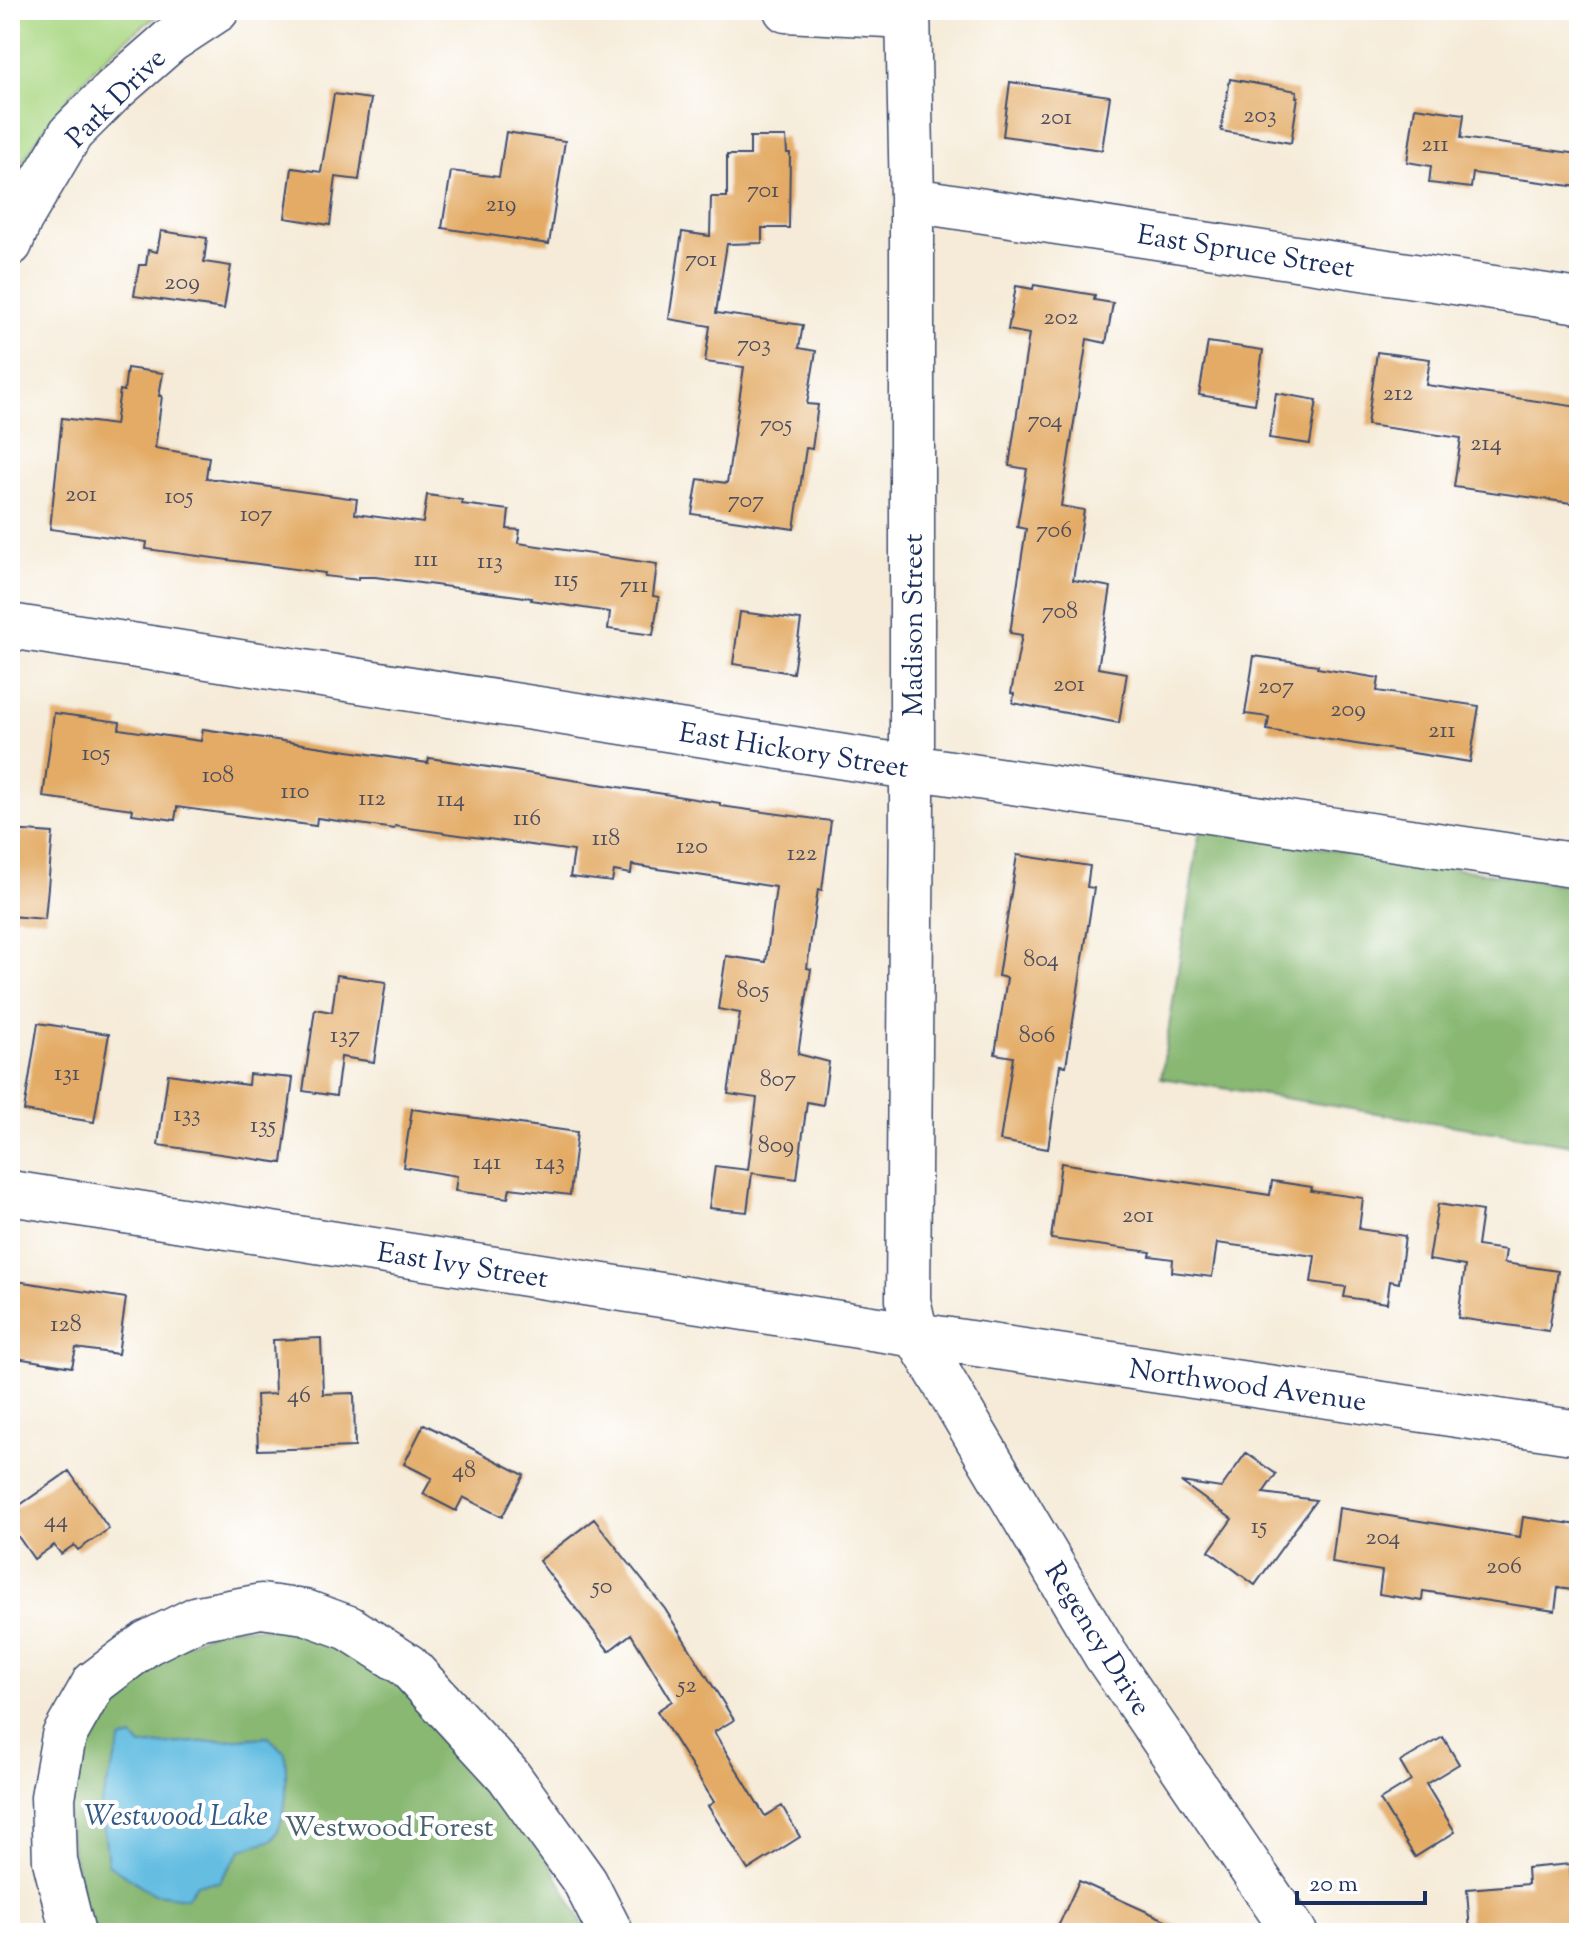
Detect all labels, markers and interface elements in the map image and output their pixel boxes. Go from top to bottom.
street label: Park Drive [58,40,176,158]
house number: 203 [1243,99,1277,133]
house number: 201 [1040,101,1072,135]
house number: 211 [1421,128,1449,162]
house number: 701 [747,174,779,208]
house number: 219 [486,188,516,222]
street label: East Spruce Street [1134,216,1357,290]
house number: 701 [685,243,717,277]
house number: 209 [164,266,200,300]
house number: 202 [1044,301,1078,335]
house number: 703 [737,328,771,362]
house number: 212 [1383,377,1413,411]
house number: 704 [1027,404,1063,438]
house number: 705 [760,408,792,442]
house number: 214 [1470,427,1502,461]
house number: 201 [65,478,97,512]
house number: 105 [165,480,193,514]
house number: 707 [728,484,764,518]
house number: 107 [240,498,272,532]
house number: 706 [1036,514,1072,548]
street label: Madison Street [895,533,935,717]
house number: 111 [414,543,438,577]
house number: 113 [477,545,503,579]
house number: 115 [554,563,578,597]
house number: 711 [620,569,648,603]
house number: 708 [1042,595,1078,629]
house number: 201 [1053,668,1085,702]
house number: 207 [1258,670,1294,704]
house number: 209 [1330,693,1366,727]
street label: East Hickory Street [676,714,911,790]
house number: 211 [1428,714,1456,748]
house number: 105 [82,737,110,771]
house number: 108 [202,759,234,793]
house number: 110 [281,775,309,809]
house number: 112 [358,782,386,816]
house number: 114 [437,783,465,817]
house number: 116 [513,802,541,836]
house number: 118 [592,822,620,856]
house number: 120 [676,830,708,864]
house number: 122 [787,837,817,871]
house number: 804 [1023,943,1059,977]
house number: 805 [737,974,769,1008]
house number: 137 [330,1019,360,1053]
house number: 806 [1019,1019,1055,1053]
house number: 131 [54,1057,80,1091]
house number: 807 [760,1063,796,1097]
house number: 133 [173,1098,201,1132]
house number: 135 [250,1109,276,1143]
house number: 809 [758,1129,794,1163]
house number: 141 [473,1146,501,1180]
house number: 143 [535,1146,565,1180]
house number: 201 [1122,1199,1154,1233]
street label: East Ivy Street [374,1234,551,1300]
house number: 128 [50,1308,82,1342]
street label: Northwood Avenue [1126,1350,1369,1423]
house number: 46 [287,1379,311,1413]
house number: 48 [452,1454,476,1488]
house number: 44 [44,1504,68,1538]
house number: 15 [1251,1510,1267,1544]
house number: 204 [1366,1521,1400,1555]
house number: 206 [1486,1550,1522,1584]
street label: Regency Drive [1033,1555,1160,1724]
house number: 50 [590,1570,612,1604]
house number: 52 [675,1669,697,1703]
water label: Westwood Lake [84,1796,268,1839]
park label: Westwood Forest [284,1809,494,1849]
scale bar [1297,1855,1425,1905]
text: 20 m [1309,1868,1358,1902]

